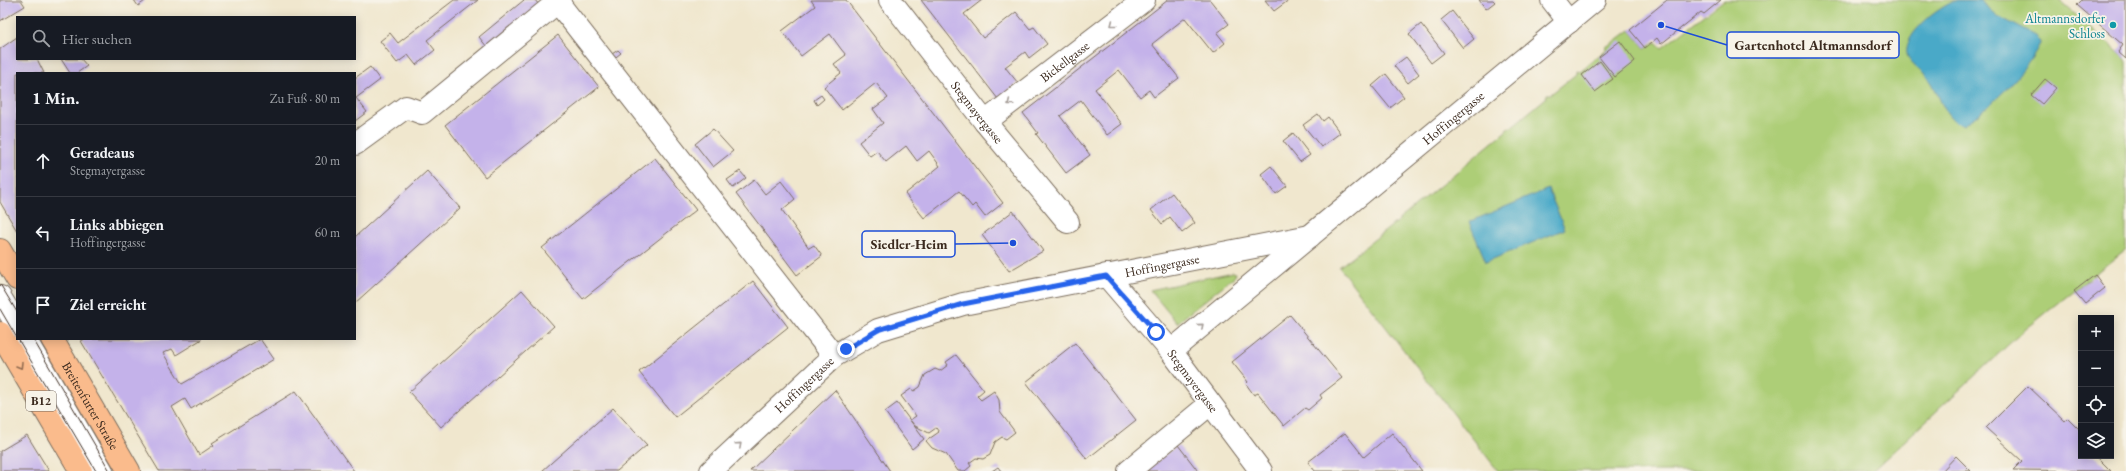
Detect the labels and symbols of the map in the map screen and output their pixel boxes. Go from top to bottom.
place label: Altmannsdorfer Schloss [2024,10,2106,42]
one-way arrow [1110,19,1117,26]
marker: Altmannsdorfer Schloss [2108,20,2118,30]
callout: Gartenhotel Altmannsdorf [1727,32,1899,58]
text: Gartenhotel Altmannsdorf [1735,36,1893,54]
street label: Bickellgasse [1037,37,1093,86]
street label: Stegmayergasse [947,77,1007,147]
street label: Hoffingergasse [1419,87,1488,149]
one-way arrow [1007,98,1014,105]
callout: Siedler-Heim [862,231,955,257]
text: Siedler-Heim [871,235,948,253]
street label: Hoffingergasse [1123,250,1201,281]
route start [1147,323,1165,341]
one-way arrow [1196,323,1203,330]
route end [837,340,855,358]
street label: Stegmayergasse [1163,346,1222,416]
street label: Hoffingergasse [771,353,838,417]
street label: Breitenfurter Straße [58,359,123,453]
one-way arrow [16,362,23,369]
road number: B12 [26,391,56,411]
one-way arrow [735,442,742,449]

